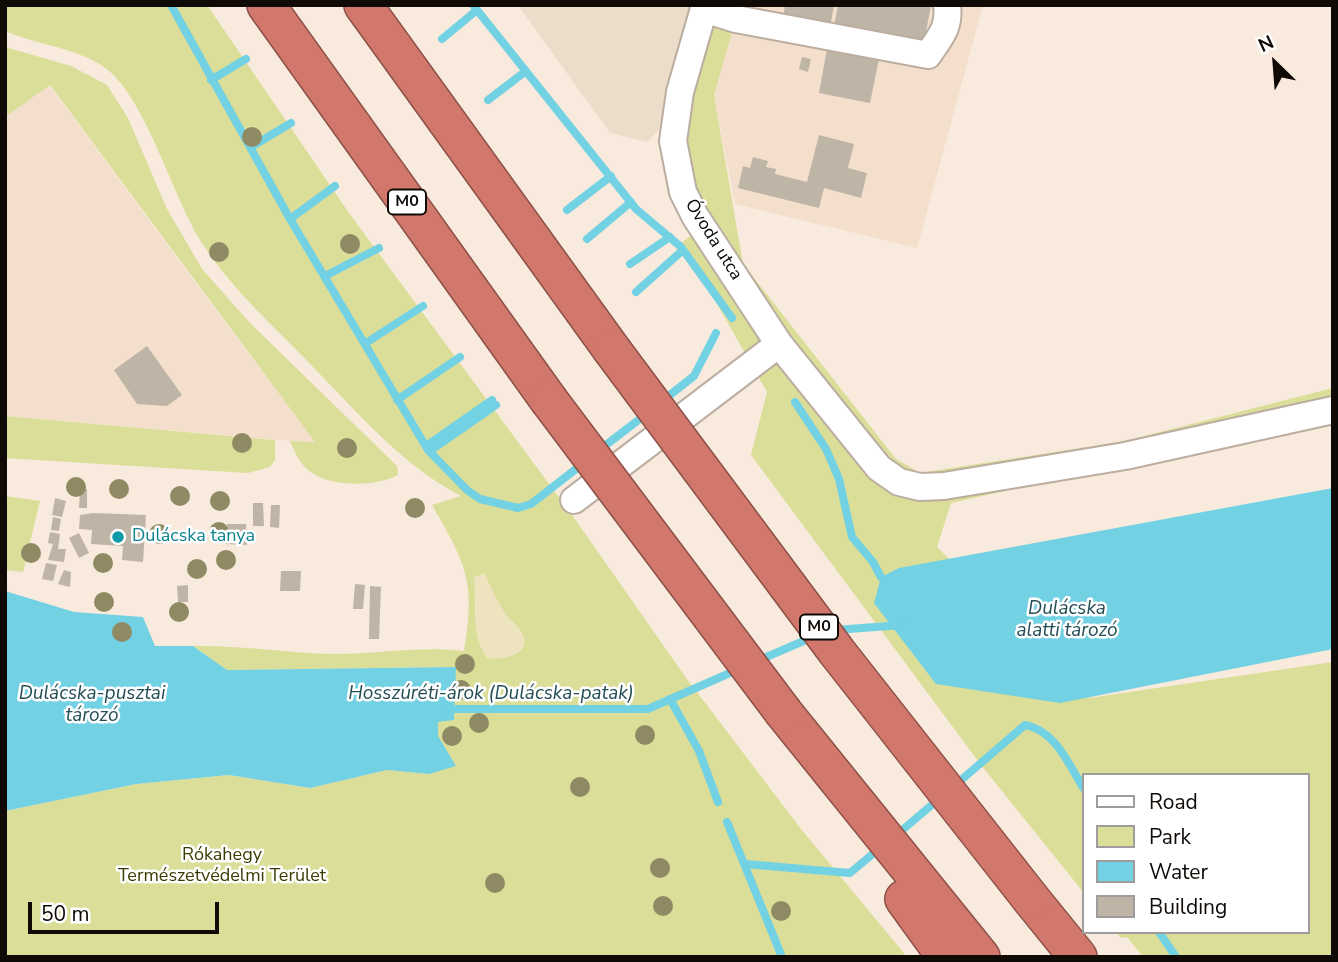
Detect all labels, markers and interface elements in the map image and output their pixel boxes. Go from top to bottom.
north arrow [1240,28,1310,98]
text: N [1254,29,1278,59]
road number: M0 [388,190,426,214]
street label: Óvoda utca [680,195,746,285]
place label: Dulácska tanya [132,526,255,548]
marker: Dulácska tanya [110,529,126,545]
water label: Dulácska alatti tározó [1016,598,1118,642]
road number: M0 [800,614,838,640]
water label: Dulácska-pusztai tározó [19,683,165,727]
water label: Hosszúréti-árok (Dulácska-patak) [348,683,634,705]
legend [1082,773,1310,934]
text: Road [1149,788,1198,816]
text: Park [1149,823,1191,851]
park label: Rókahegy Természetvédelmi Terület [118,845,326,888]
text: Water [1149,858,1208,886]
scale bar [32,888,222,932]
text: Building [1149,893,1227,921]
text: 50 m [41,900,90,928]

